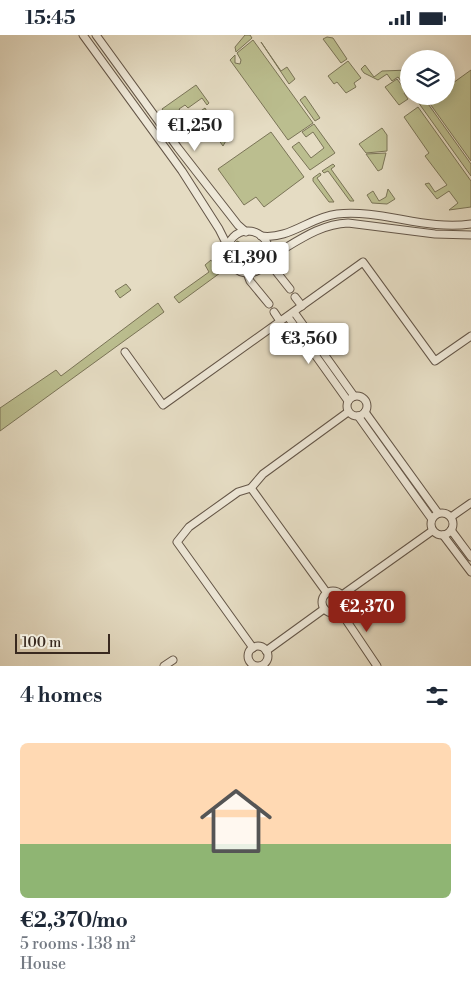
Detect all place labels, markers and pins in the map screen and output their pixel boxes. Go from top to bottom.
pin: €1,250 [154,109,236,152]
pin: €1,390 [209,241,291,284]
pin: €3,560 [268,323,350,365]
pin: €2,370 [326,591,408,633]

